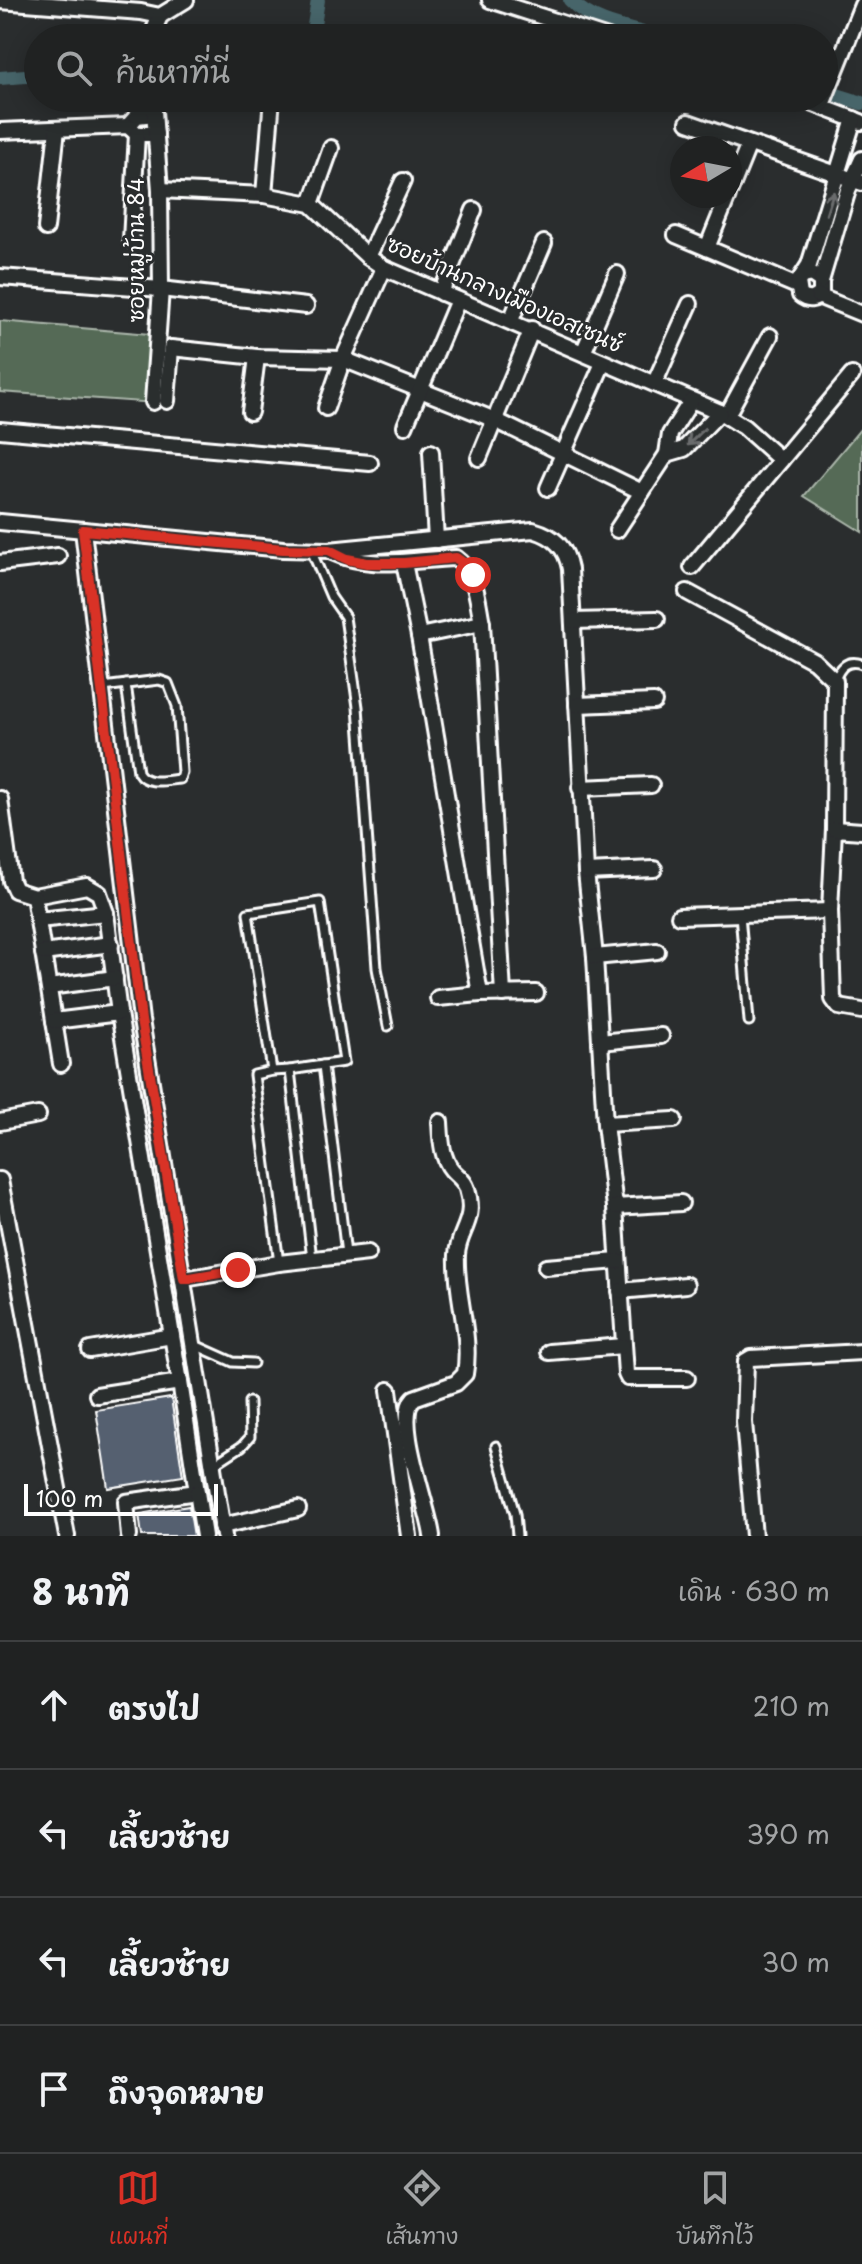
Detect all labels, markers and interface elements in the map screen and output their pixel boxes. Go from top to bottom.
search box [24,24,838,112]
icon: search [52,46,96,90]
text: ค้นหาที่นี่ [116,48,230,93]
north arrow [670,136,742,208]
street label: ซอยหมู่บ้าน 84 [118,178,153,322]
one-way arrow [824,191,838,216]
street label: ซอยบ้านกลางเมืองเอสเซนซ์ [382,225,629,360]
one-way arrow [686,427,706,446]
route start [455,557,491,593]
route end [220,1252,256,1288]
scale bar [24,1480,218,1516]
text: 100 m [36,1481,103,1514]
text: 8 นาที [32,1565,130,1617]
text: เดิน · 630 m [678,1571,830,1610]
icon: ahead [32,1683,76,1727]
text: ตรงไป [108,1685,200,1730]
text: 210 m [753,1686,830,1725]
icon: left [32,1811,76,1855]
text: เลี้ยวซ้าย [108,1813,230,1858]
text: 390 m [746,1814,830,1853]
icon: left [32,1939,76,1983]
text: เลี้ยวซ้าย [108,1941,230,1986]
text: 30 m [762,1942,830,1981]
icon: arrive [32,2067,76,2111]
text: ถึงจุดหมาย [108,2069,265,2114]
tab: แผนที่ [109,2166,168,2252]
tab: เส้นทาง [386,2166,458,2252]
tab: บันทึกไว้ [676,2166,753,2252]

